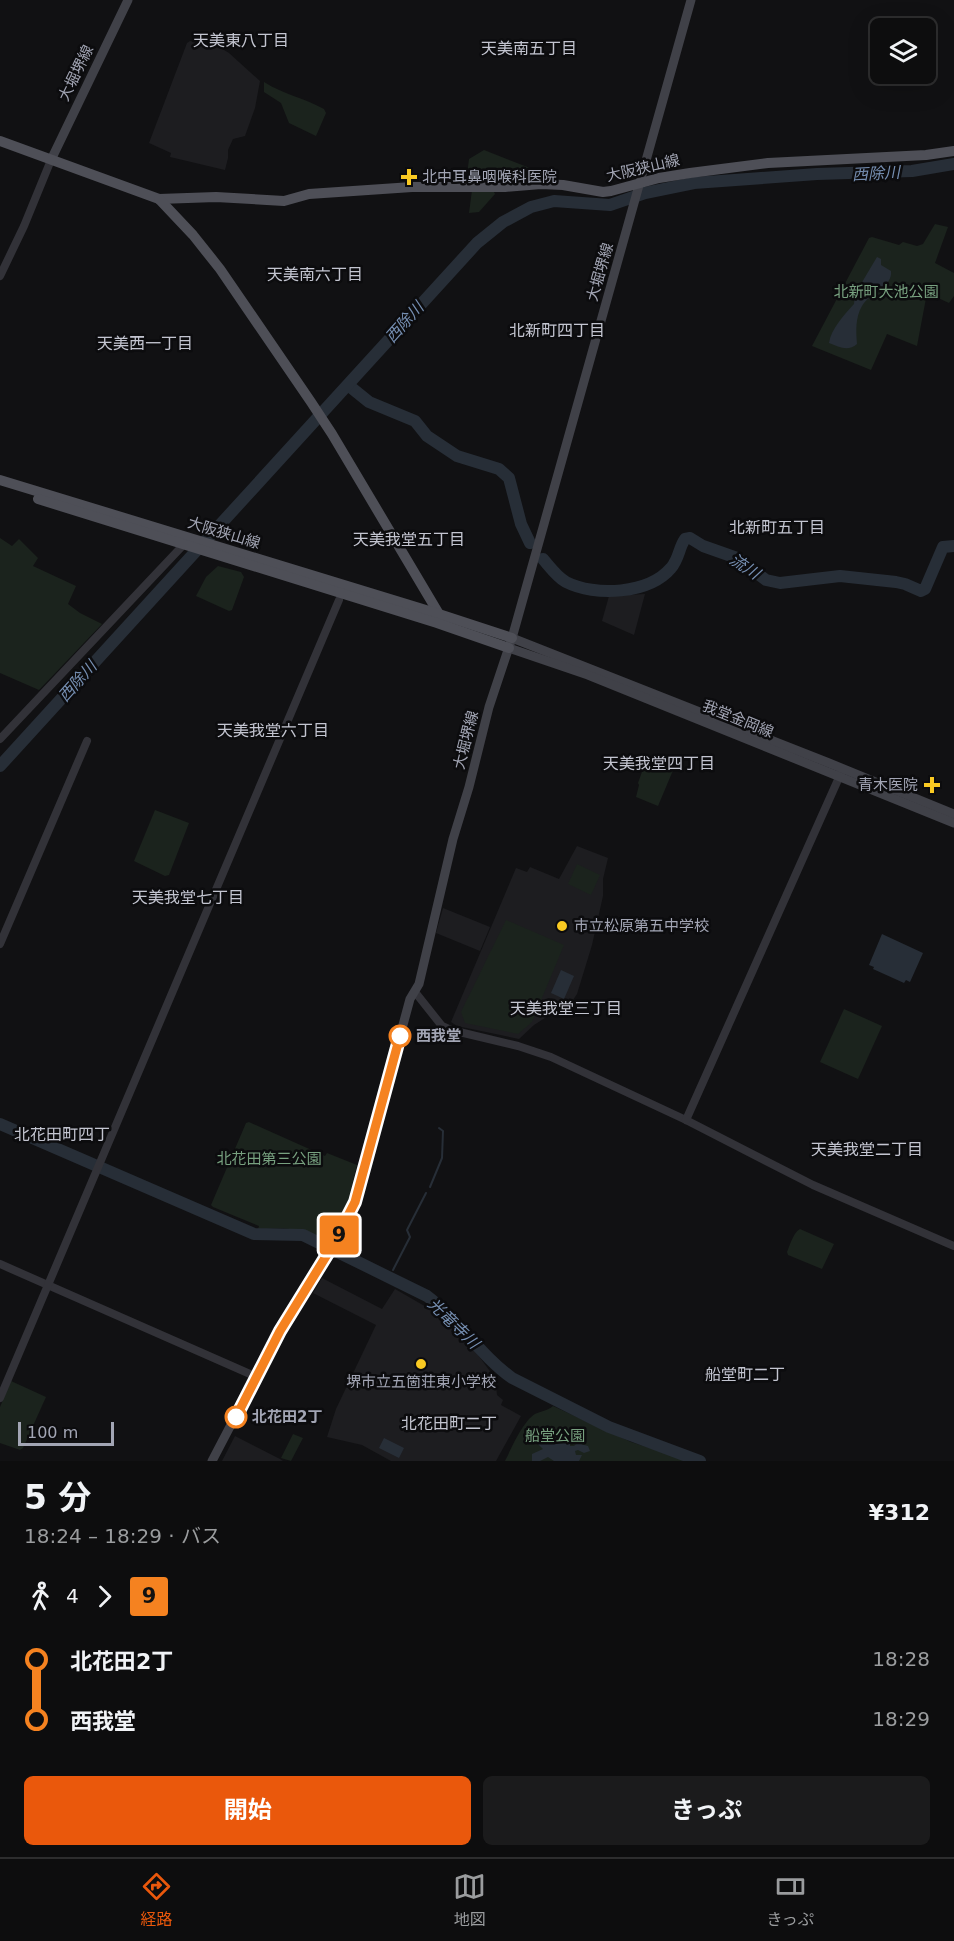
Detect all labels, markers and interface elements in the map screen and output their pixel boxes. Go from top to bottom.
map controls [870,18,936,84]
button: layers [870,18,936,84]
district label: 天美東八丁目 [193,31,289,50]
district label: 天美南五丁目 [481,39,577,58]
street label: 大堀堺線 [55,42,97,104]
street label: 大阪狭山線 [604,151,682,185]
water label: 西除川 [852,163,902,184]
marker: 北中耳鼻咽喉科医院 [400,168,418,186]
place label: 北中耳鼻咽喉科医院 [422,168,557,186]
street label: 大堀堺線 [583,241,617,303]
district label: 天美南六丁目 [267,265,363,284]
park label: 北新町大池公園 [833,283,939,301]
water label: 西除川 [381,297,429,347]
district label: 北新町四丁目 [509,321,605,340]
district label: 天美西一丁目 [97,334,193,353]
street label: 大阪狭山線 [185,513,263,553]
district label: 北新町五丁目 [729,518,825,537]
district label: 天美我堂五丁目 [353,530,465,549]
water label: 流川 [726,550,765,584]
water label: 西除川 [54,656,102,706]
street label: 我堂金岡線 [700,697,776,741]
street label: 大堀堺線 [450,709,482,771]
district label: 天美我堂六丁目 [217,721,329,740]
district label: 天美我堂四丁目 [603,754,715,773]
place label: 青木医院 [858,776,918,794]
marker: 青木医院 [923,776,941,794]
district label: 天美我堂七丁目 [132,888,244,907]
place label: 市立松原第五中学校 [574,917,709,935]
marker: 市立松原第五中学校 [555,919,569,933]
district label: 天美我堂三丁目 [510,999,622,1018]
marker: 西我堂 [389,1025,411,1047]
place label: 西我堂 [416,1027,461,1045]
district label: 北花田町四丁 [14,1125,110,1144]
district label: 天美我堂二丁目 [811,1140,923,1159]
park label: 北花田第三公園 [216,1150,322,1168]
line badge: 9 [320,1216,358,1254]
text: 9 [332,1223,346,1247]
water label: 光竜寺川 [424,1294,485,1354]
marker: 堺市立五箇荘東小学校 [414,1357,428,1371]
district label: 船堂町二丁 [705,1365,785,1384]
place label: 堺市立五箇荘東小学校 [346,1373,496,1391]
marker: 北花田2丁 [225,1406,247,1428]
place label: 北花田2丁 [252,1408,322,1426]
district label: 北花田町二丁 [401,1414,497,1433]
scale bar [18,1419,114,1446]
text: 100 m [27,1423,78,1442]
park label: 船堂公園 [525,1427,585,1445]
text: 5 分 [24,1478,91,1517]
text: ¥312 [869,1500,930,1525]
text: 18:24 – 18:29 · バス [24,1524,221,1548]
icon: walk [24,1580,57,1613]
icon: forward [88,1580,121,1613]
text: 4 [66,1584,79,1608]
text: 9 [142,1584,156,1608]
text: 18:28 [872,1647,930,1671]
text: 北花田2丁 [70,1649,173,1674]
text: 18:29 [872,1707,930,1731]
text: 西我堂 [70,1709,136,1734]
button: 開始 [24,1776,471,1845]
button: きっぷ [483,1776,930,1845]
tab: 経路 [140,1870,173,1930]
tab: 地図 [453,1870,486,1930]
tab: きっぷ [767,1870,814,1930]

